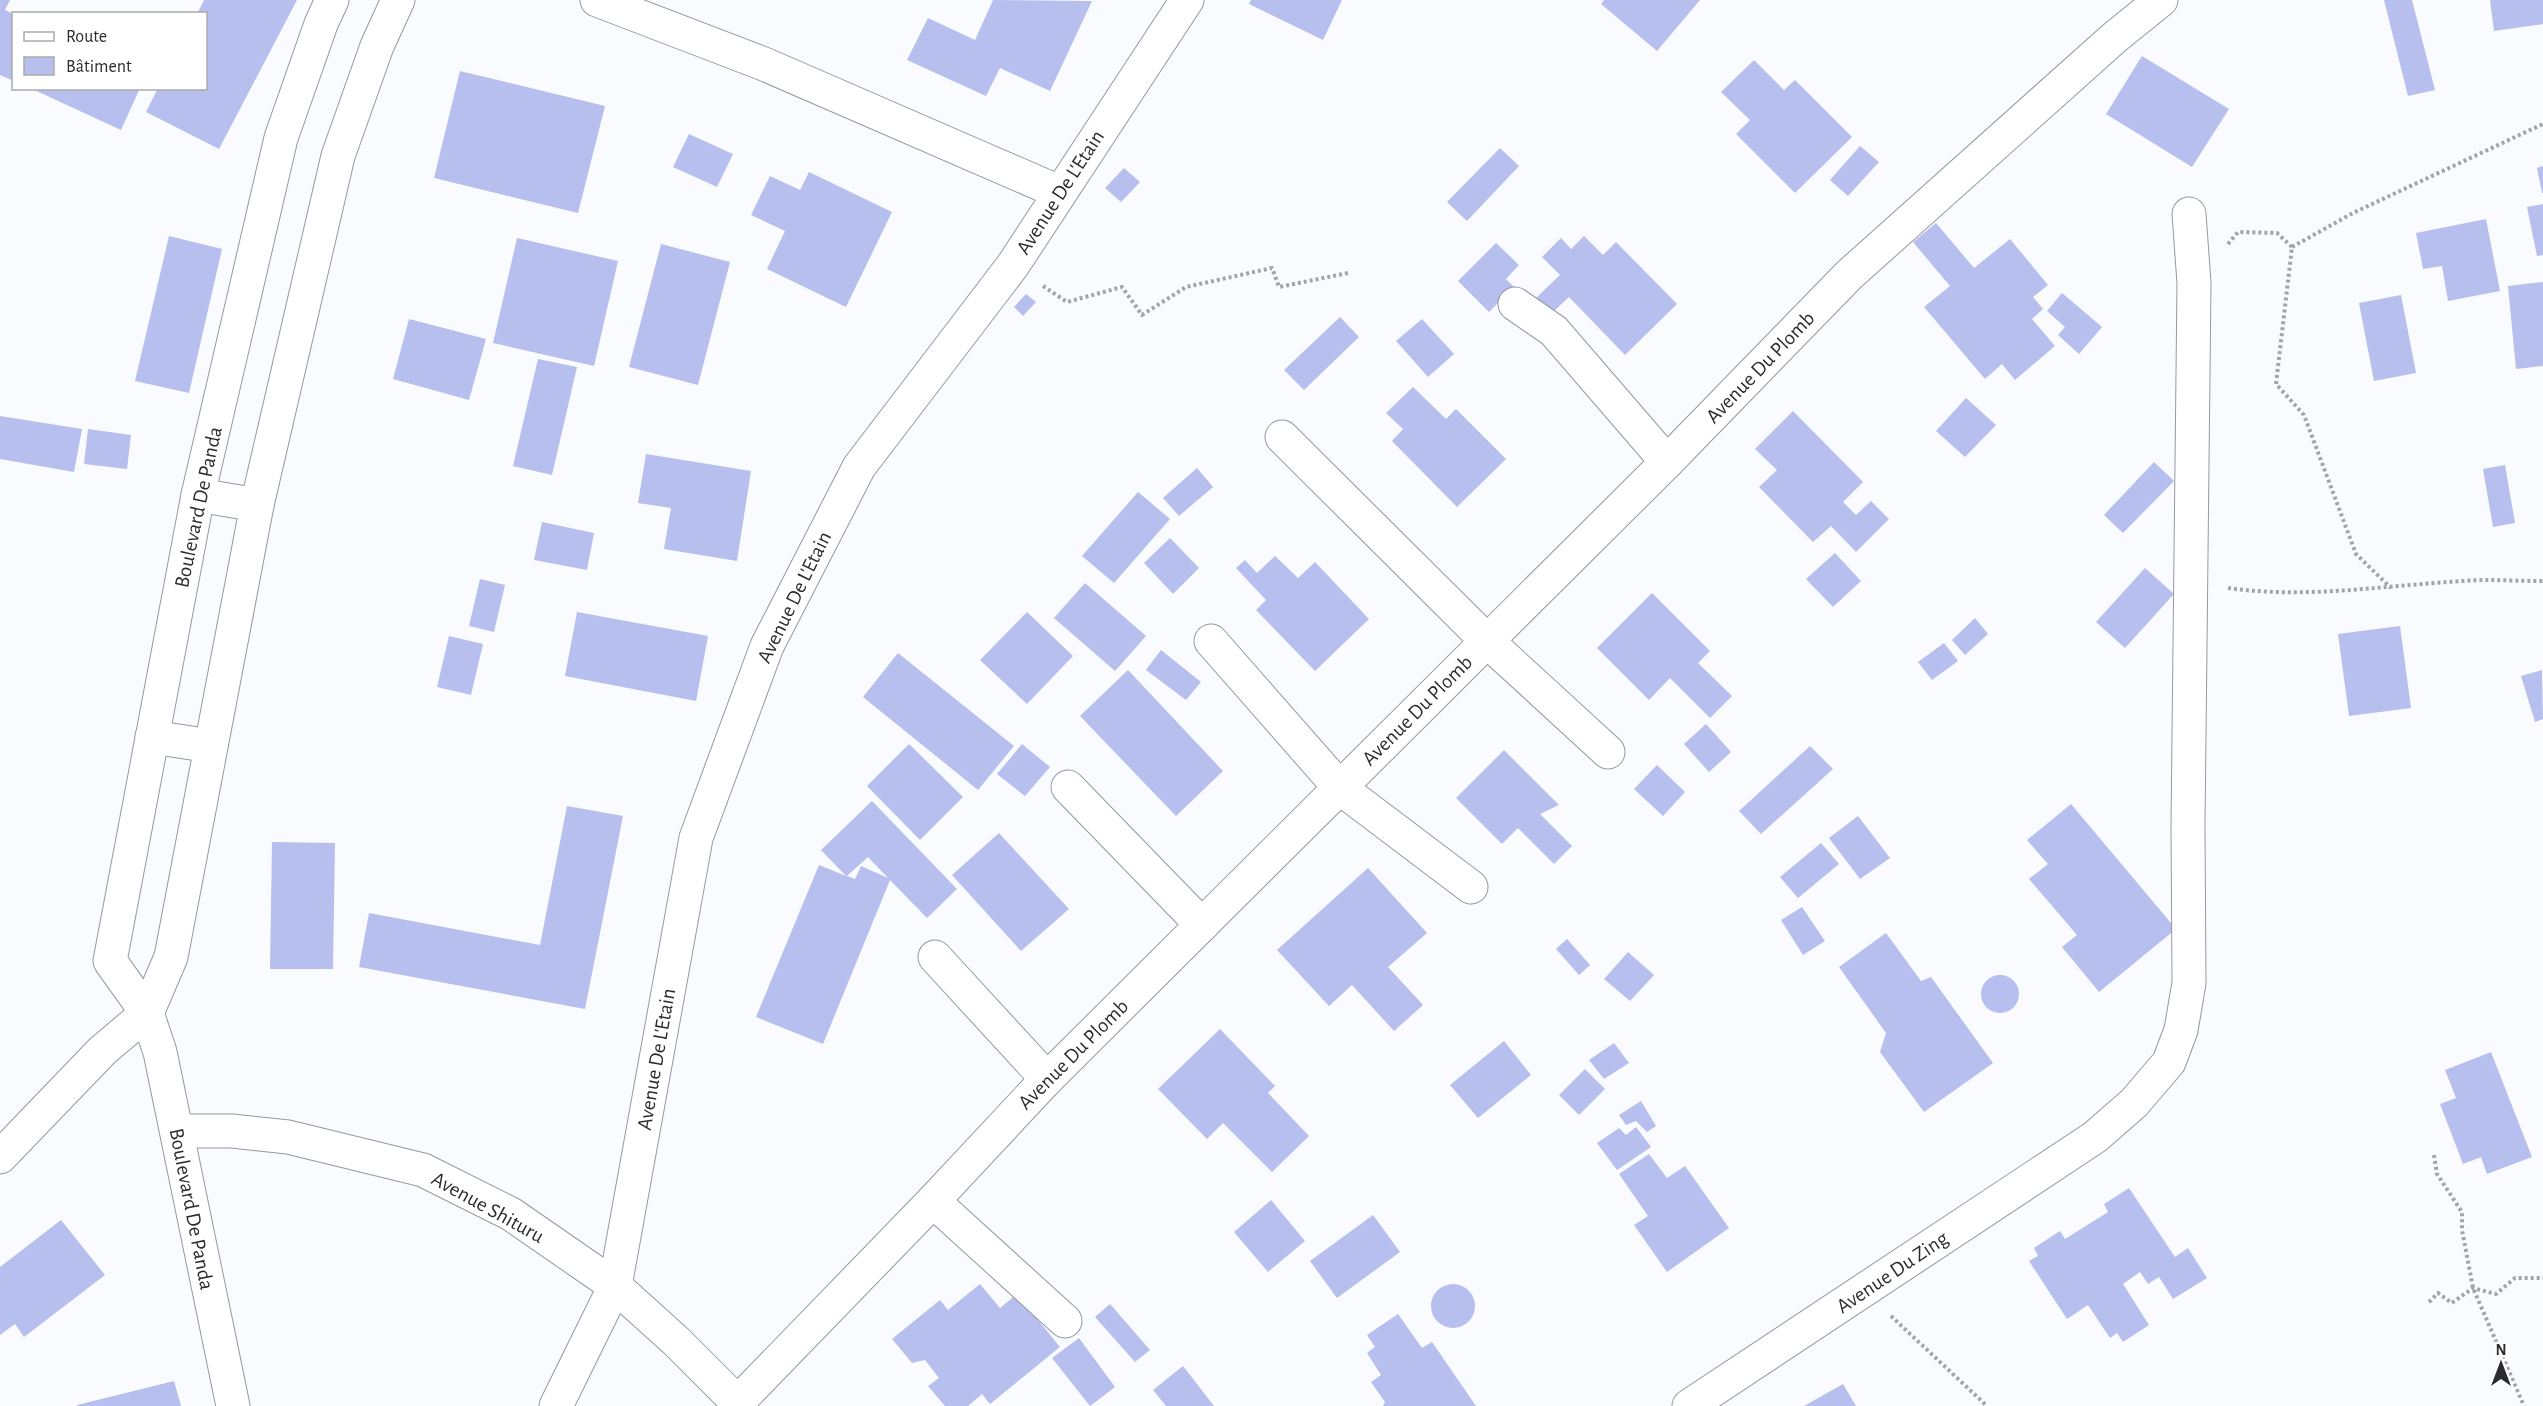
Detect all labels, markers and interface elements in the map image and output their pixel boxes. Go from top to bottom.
legend [12,12,207,90]
text: Route [66,28,107,46]
text: Bâtiment [66,58,132,76]
street label: Avenue De L'Etain [1013,126,1108,258]
street label: Avenue Du Plomb [1702,307,1819,427]
street label: Boulevard De Panda [171,424,226,590]
street label: Avenue De L'Etain [754,528,835,666]
street label: Avenue Du Plomb [1358,651,1476,769]
street label: Avenue De L'Etain [634,987,679,1132]
street label: Avenue Du Plomb [1014,995,1132,1113]
street label: Boulevard De Panda [166,1127,218,1292]
street label: Avenue Shituru [428,1168,548,1247]
street label: Avenue Du Zing [1833,1227,1953,1317]
north arrow [2471,1334,2531,1394]
text: N [2495,1342,2507,1358]

